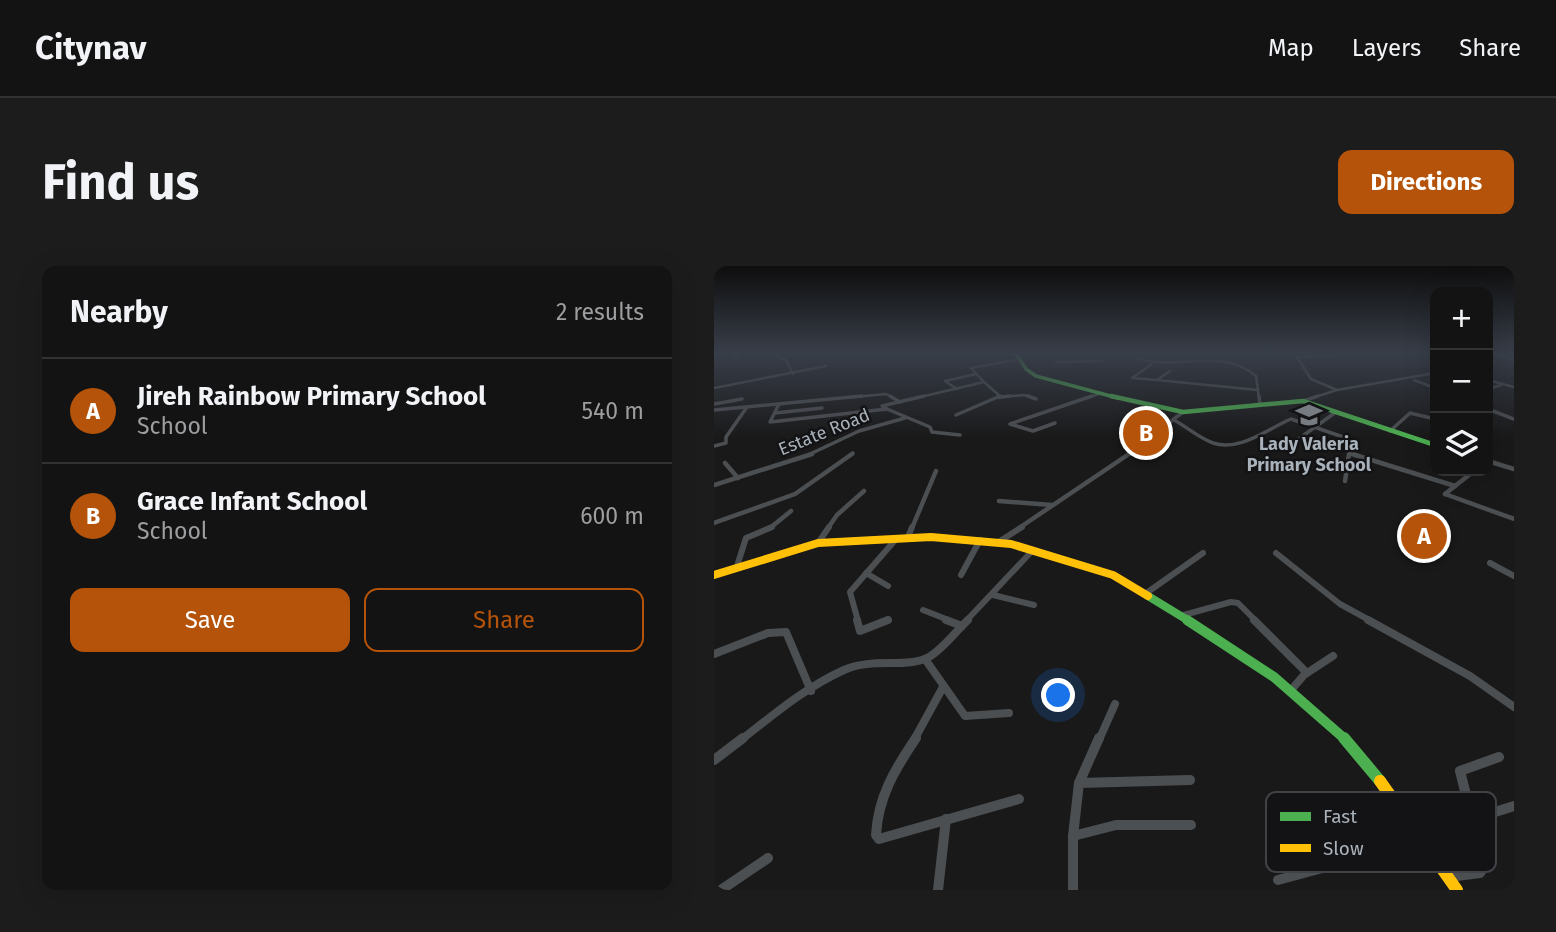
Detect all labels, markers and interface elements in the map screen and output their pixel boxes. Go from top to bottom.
text: Citynav [35,28,147,68]
text: Map [1268,34,1314,62]
text: Layers [1352,34,1421,62]
text: Share [1459,34,1521,62]
button: Directions [1338,150,1514,214]
text: Find us [42,153,199,212]
map controls [1430,287,1493,476]
button: + [1430,287,1493,350]
text: Nearby [70,294,168,330]
text: 2 results [556,298,644,326]
button: − [1430,350,1493,413]
text: Jireh Rainbow Primary School [137,381,486,412]
text: A [86,397,100,425]
text: 540 m [582,397,644,425]
school or university icon: Lady Valeria Primary School [1294,400,1324,430]
street label: Estate Road [775,404,873,460]
pin: B [1123,407,1169,459]
text: School [137,412,208,440]
button: layers [1430,413,1493,476]
place label: Lady Valeria Primary School [1247,433,1372,476]
text: Grace Infant School [137,486,367,517]
text: B [86,502,100,530]
text: 600 m [580,502,644,530]
pin: A [1401,510,1447,562]
text: School [137,517,208,545]
button: Save [70,588,350,652]
button: Share [364,588,644,652]
your location [1041,678,1075,712]
legend [1266,792,1496,872]
text: Fast [1323,805,1357,828]
text: Slow [1323,837,1364,860]

